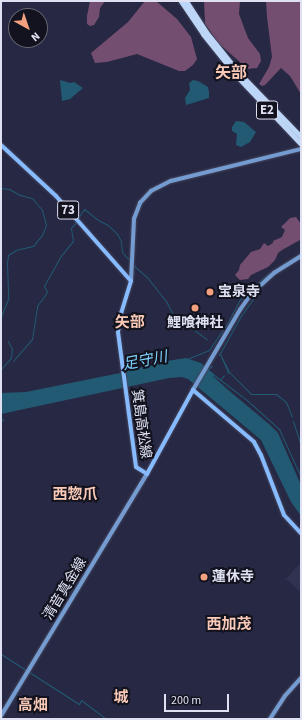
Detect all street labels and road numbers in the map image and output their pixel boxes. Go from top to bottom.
road number: E2 [256,99,278,121]
road number: 73 [57,199,79,221]
street label: 箕島高松線 [128,388,154,460]
street label: 清音真金線 [40,555,90,623]

